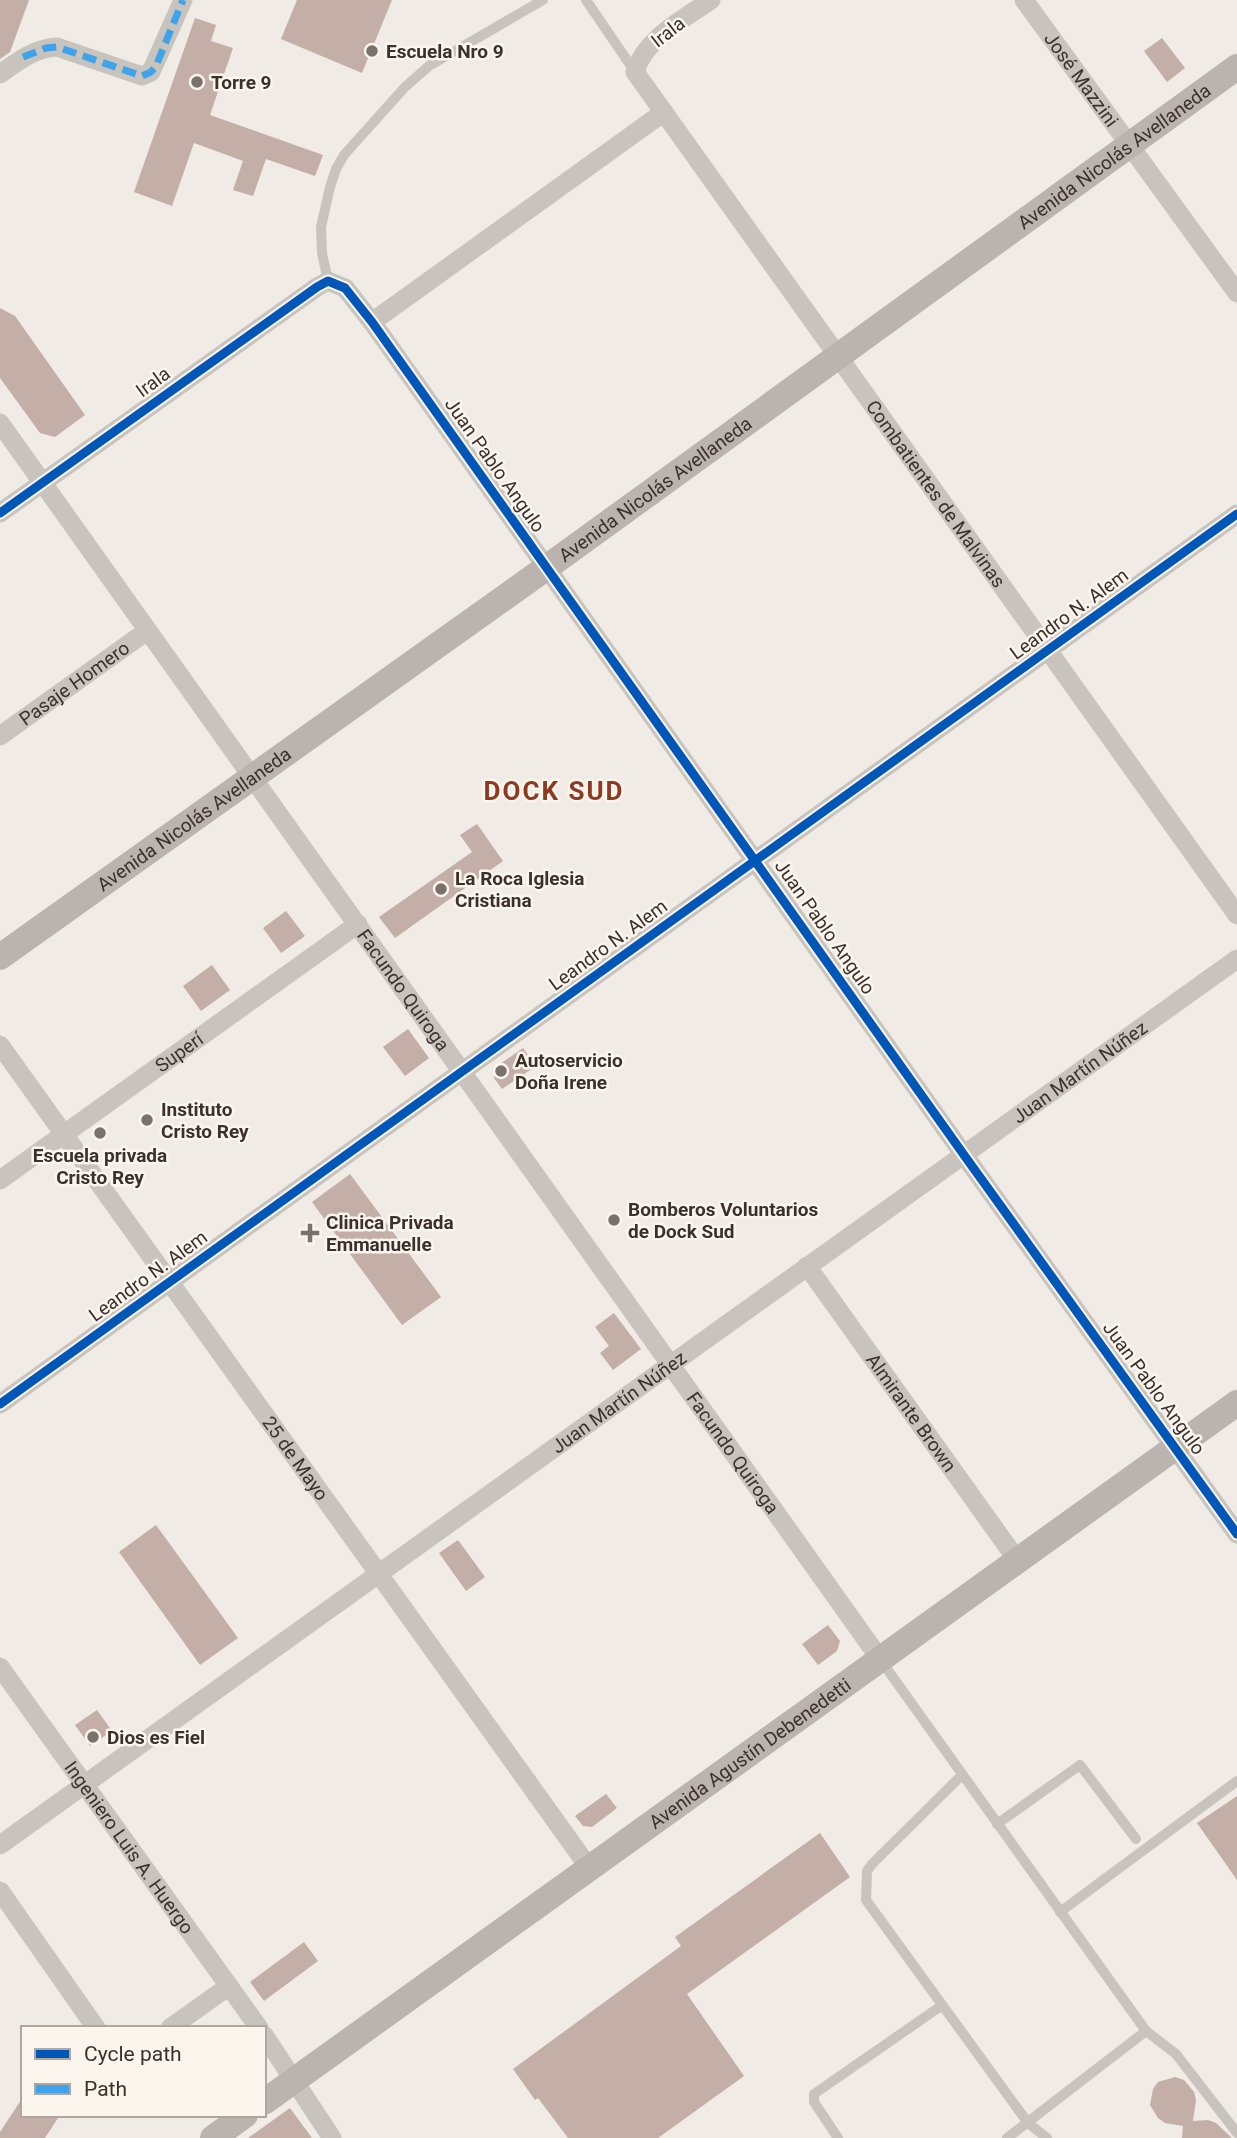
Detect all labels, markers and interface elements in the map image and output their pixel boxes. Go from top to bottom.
street label: Irala [647,12,689,52]
street label: José Mazzini [1040,27,1124,131]
place label: Escuela Nro 9 [386,40,504,63]
marker: Escuela Nro 9 [364,43,380,59]
place label: Torre 9 [211,71,272,94]
marker: Torre 9 [189,74,205,90]
street label: Avenida Nicolás Avellaneda [1013,79,1215,234]
street label: Irala [131,362,175,402]
street label: Juan Pablo Angulo [440,393,550,537]
street label: Combatientes de Malvinas [861,396,1011,592]
street label: Avenida Nicolás Avellaneda [554,411,756,567]
street label: Leandro N. Alem [1005,563,1133,665]
street label: Pasaje Homero [14,636,134,730]
street label: Avenida Nicolás Avellaneda [92,742,295,896]
district label: DOCK SUD [484,776,624,806]
street label: Juan Pablo Angulo [770,855,880,999]
place label: La Roca Iglesia Cristiana [455,867,585,912]
marker: La Roca Iglesia Cristiana [433,881,449,897]
street label: Leandro N. Alem [544,894,672,996]
street label: Facundo Quiroga [353,925,455,1055]
street label: Juan Martín Núñez [1008,1016,1152,1128]
street label: Superí [150,1026,209,1077]
place label: Autoservicio Doña Irene [515,1049,623,1094]
marker: Autoservicio Doña Irene [493,1063,509,1079]
place label: Instituto Cristo Rey [161,1098,249,1143]
marker: Instituto Cristo Rey [139,1112,155,1128]
marker: Escuela privada Cristo Rey [92,1125,108,1141]
place label: Escuela privada Cristo Rey [33,1144,167,1189]
place label: Bomberos Voluntarios de Dock Sud [628,1198,818,1243]
place label: Clinica Privada Emmanuelle [326,1211,454,1256]
marker: Bomberos Voluntarios de Dock Sud [606,1212,622,1228]
marker: Clinica Privada Emmanuelle [300,1223,320,1243]
street label: Leandro N. Alem [84,1225,212,1327]
street label: Juan Pablo Angulo [1098,1317,1210,1459]
street label: Juan Martín Núñez [547,1346,691,1458]
street label: Almirante Brown [862,1349,962,1476]
street label: Facundo Quiroga [682,1387,784,1518]
street label: 25 de Mayo [258,1411,334,1505]
street label: Avenida Agustín Debenedetti [644,1673,855,1833]
place label: Dios es Fiel [107,1726,205,1749]
marker: Dios es Fiel [85,1729,101,1745]
street label: Ingeniero Luis A. Huergo [60,1757,199,1938]
legend [21,2026,266,2117]
text: Cycle path [84,2042,182,2066]
text: Path [84,2077,127,2101]

